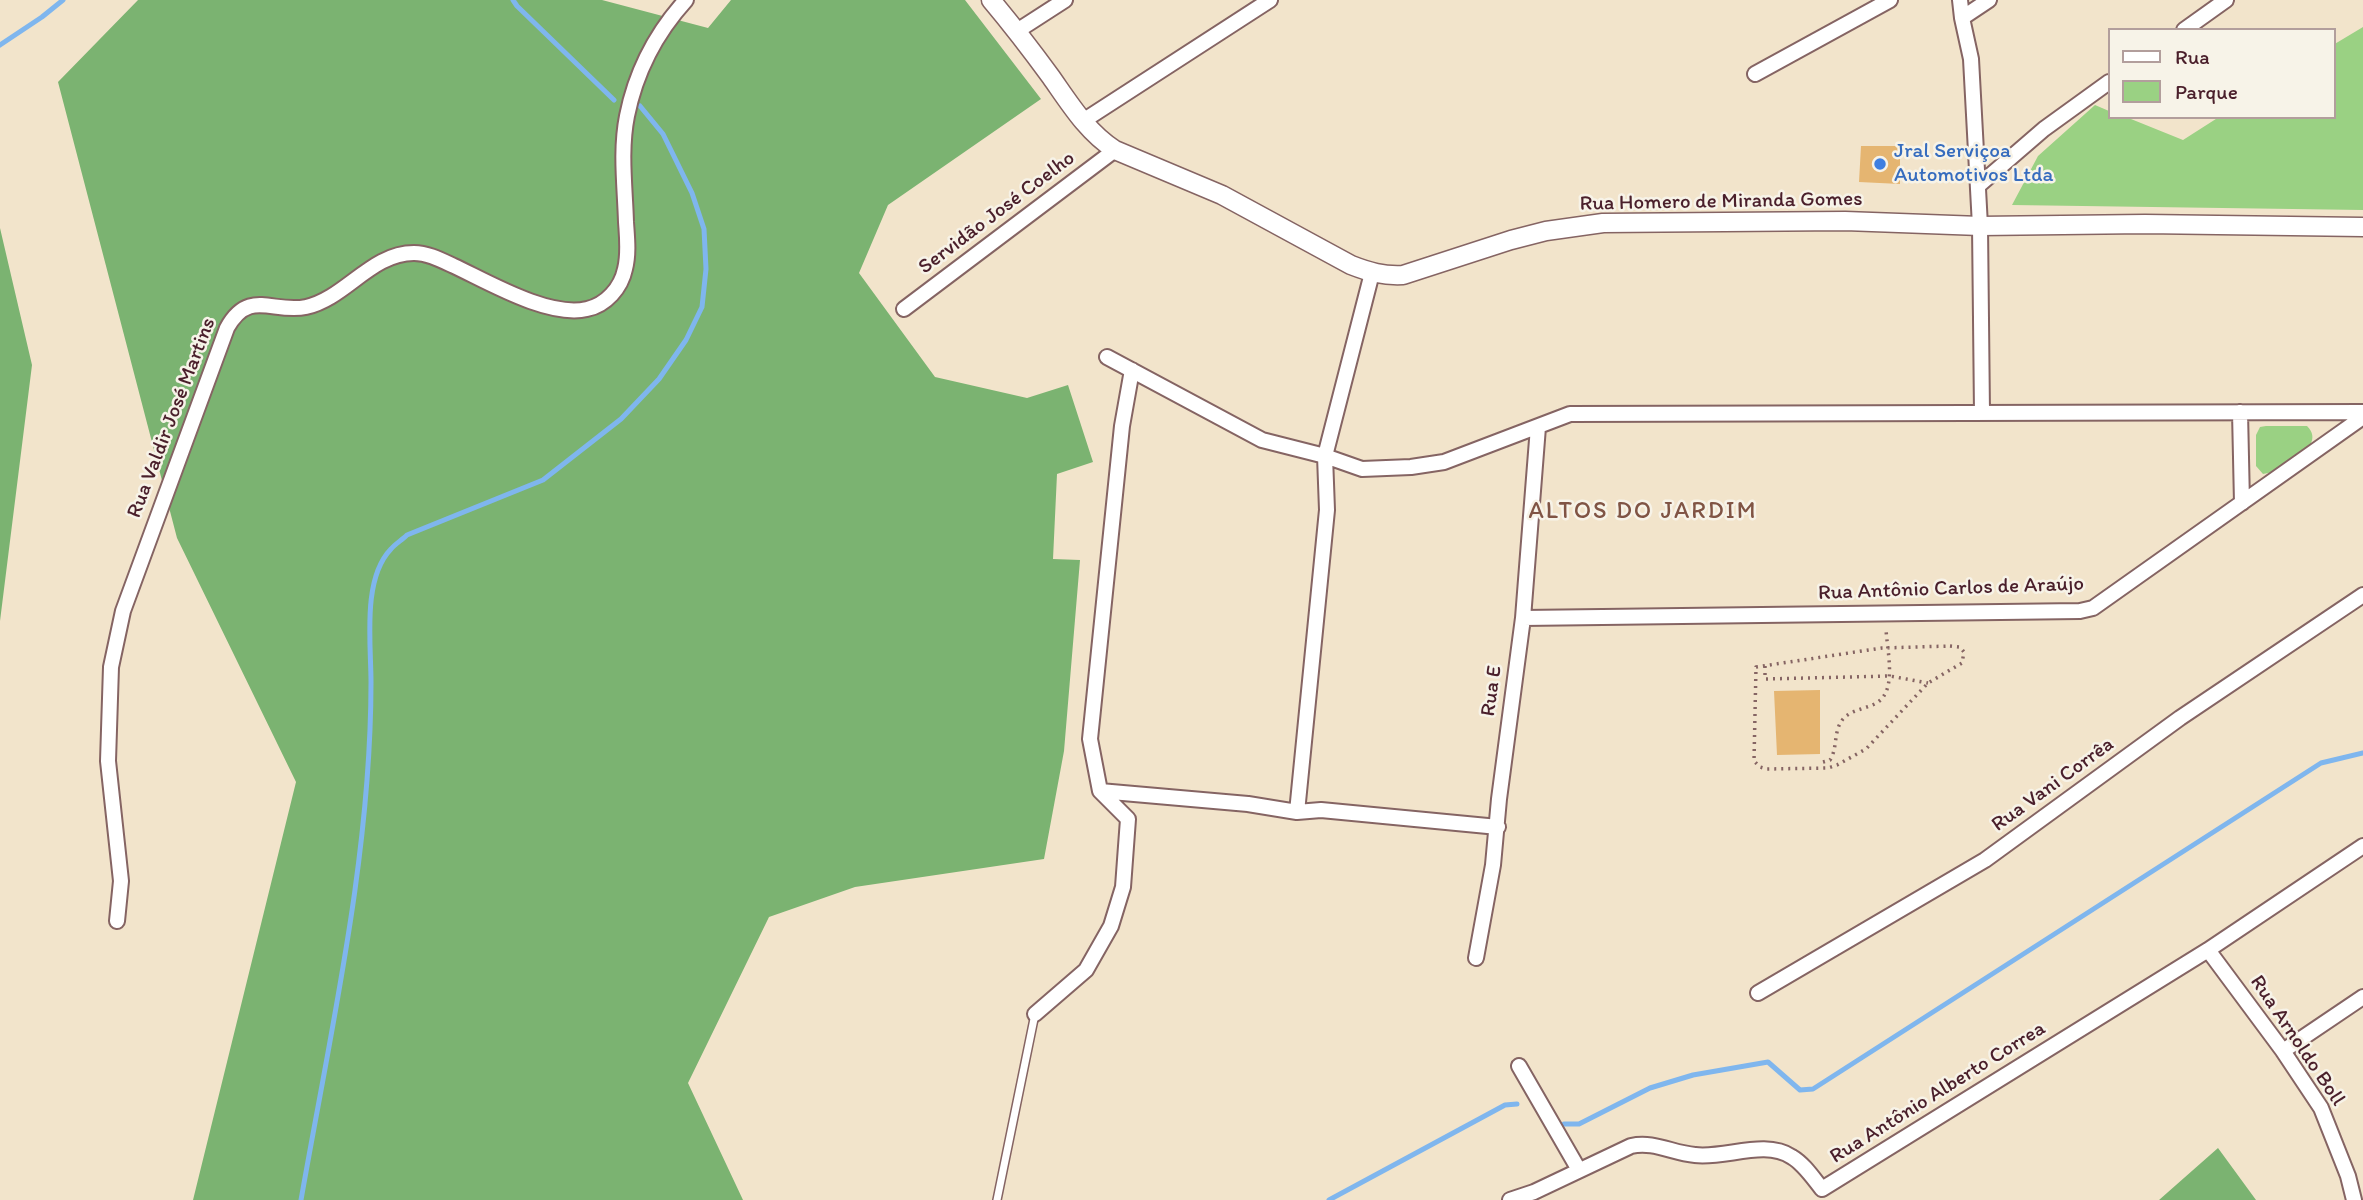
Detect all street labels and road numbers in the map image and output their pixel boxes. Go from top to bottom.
street label: Servidão José Coelho [914,146,1080,280]
street label: Rua Homero de Miranda Gomes [1579,187,1863,217]
street label: Rua Valdir José Martins [122,314,222,522]
street label: Rua Antônio Carlos de Araújo [1818,572,2084,606]
street label: Rua E [1476,664,1508,718]
street label: Rua Vani Corrêa [1987,732,2119,838]
street label: Rua Arnoldo Boll [2244,971,2350,1111]
street label: Rua Antônio Alberto Correa [1826,1016,2050,1170]

